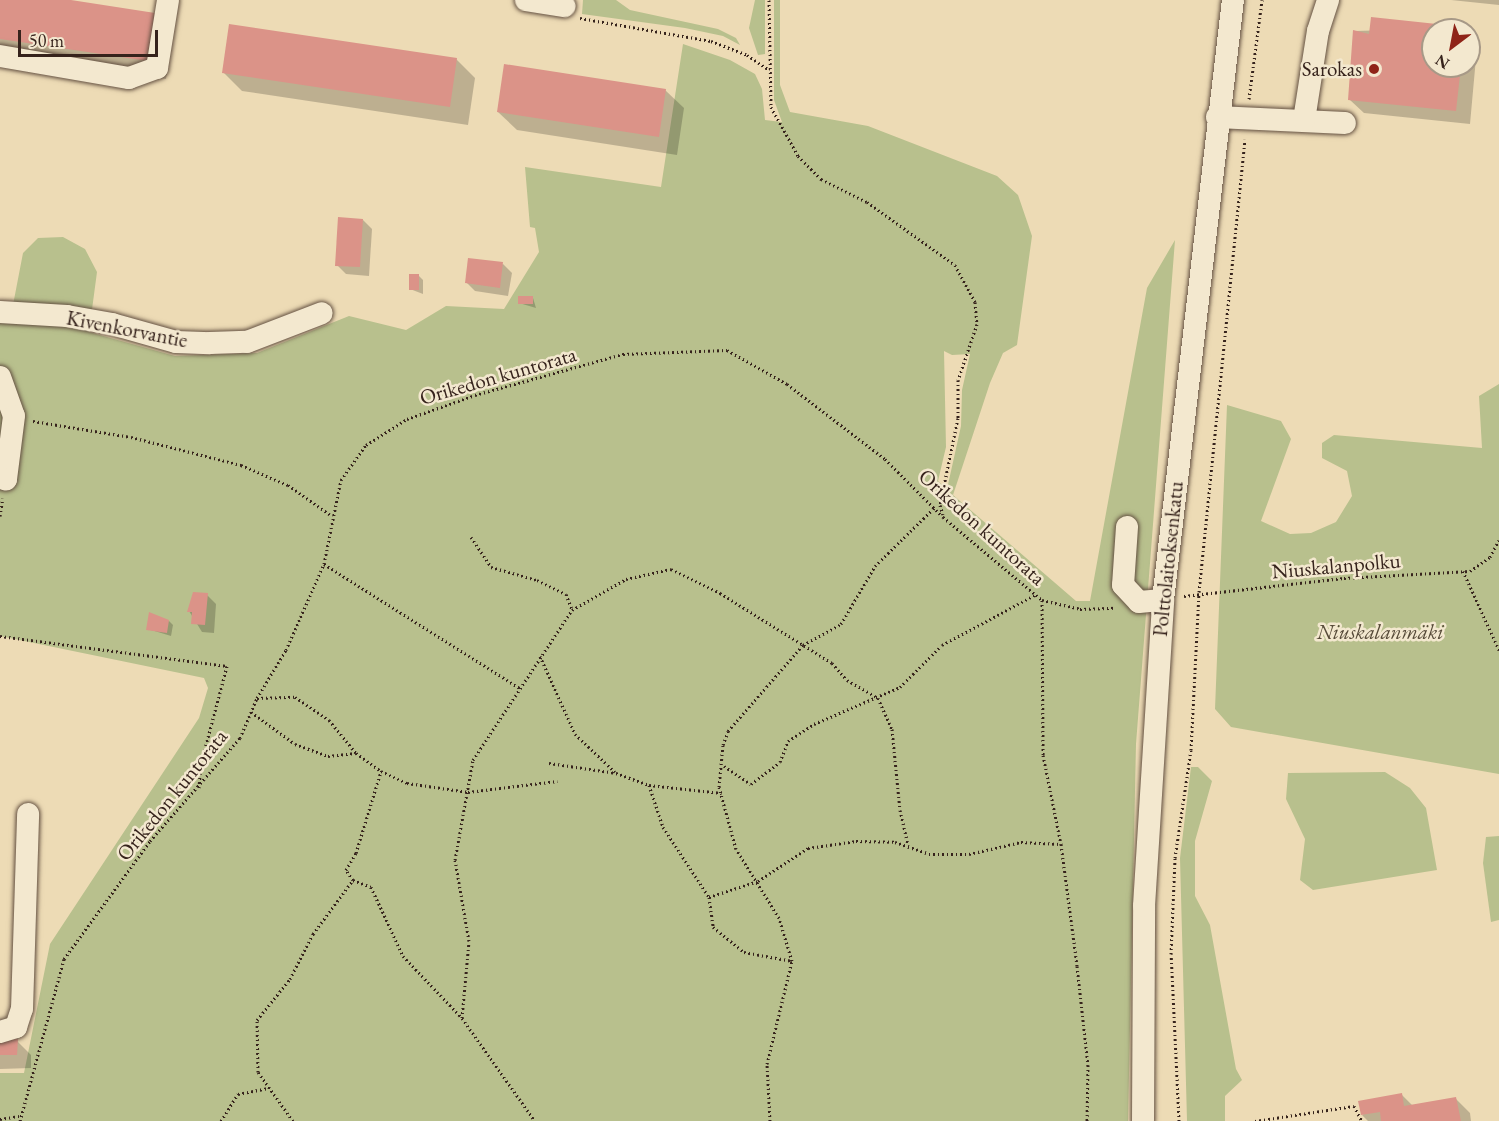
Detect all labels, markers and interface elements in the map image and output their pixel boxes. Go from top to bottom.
scale bar [21,18,160,56]
north arrow [1421,18,1481,78]
text: 50 m [29,29,64,52]
text: N [1431,50,1453,74]
place label: Sarokas [1302,56,1362,82]
marker: Sarokas [1367,62,1381,76]
street label: Kivenkorvantie [64,305,190,353]
street label: Orikedon kuntorata [417,342,579,410]
street label: Orikedon kuntorata [913,464,1051,590]
street label: Polttolaitoksenkatu [1147,480,1189,638]
street label: Niuskalanpolku [1270,548,1402,584]
park label: Niuskalanmäki [1317,619,1443,645]
street label: Orikedon kuntorata [111,724,233,866]

